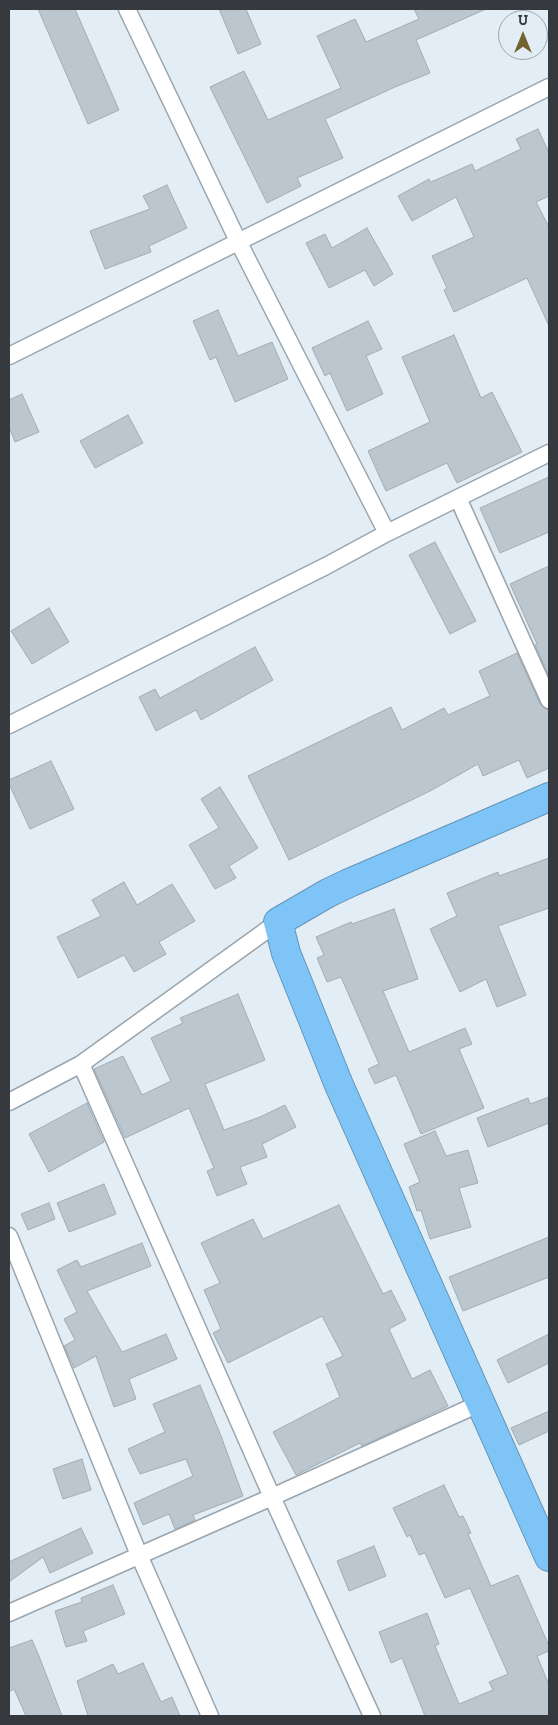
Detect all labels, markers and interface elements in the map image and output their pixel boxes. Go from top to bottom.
north arrow [498,10,548,60]
text: U [518,12,528,29]

